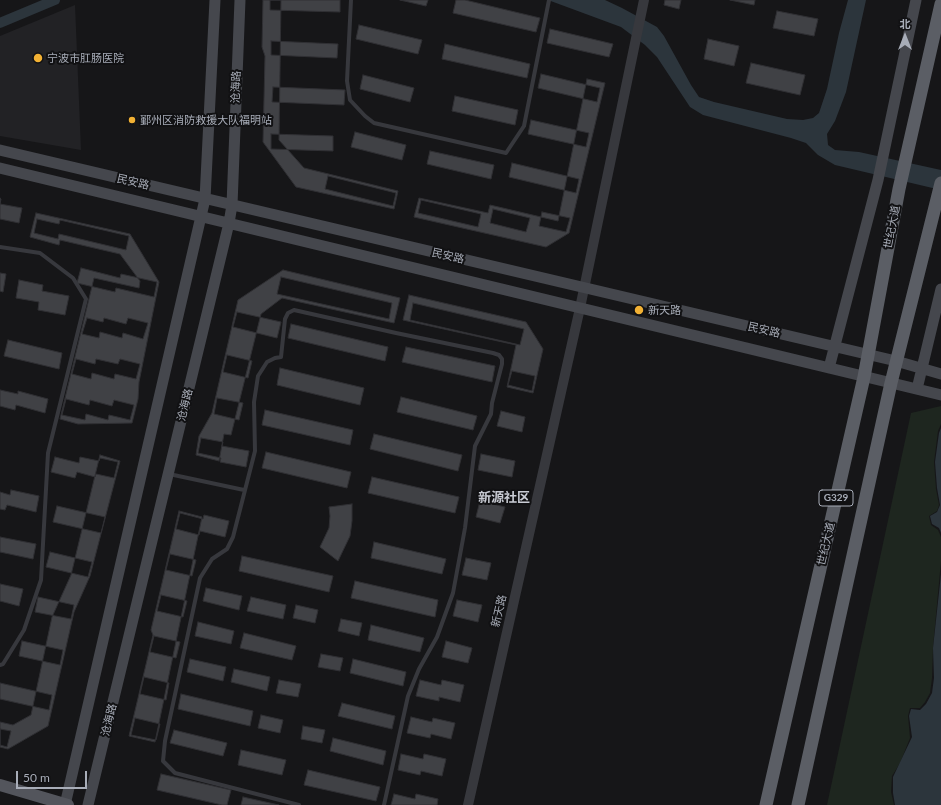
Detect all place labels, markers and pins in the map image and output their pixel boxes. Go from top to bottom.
place label: 宁波市肛肠医院 [47,51,124,65]
marker: 宁波市肛肠医院 [32,52,44,64]
place label: 鄞州区消防救援大队福明站 [140,113,272,127]
marker: 鄞州区消防救援大队福明站 [127,115,137,125]
place label: 新天路 [648,303,681,317]
marker: 新天路 [633,304,645,316]

